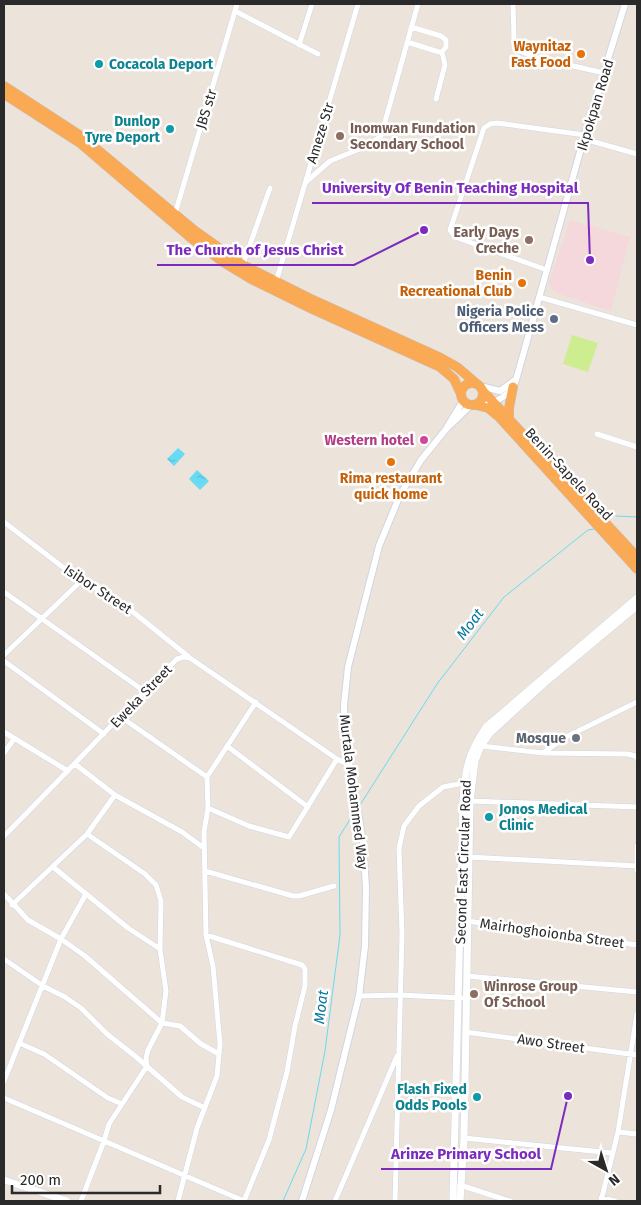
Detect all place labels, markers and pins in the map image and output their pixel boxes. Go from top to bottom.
place label: Waynitaz Fast Food [511,38,572,71]
marker: Waynitaz Fast Food [575,48,587,60]
place label: Cocacola Deport [109,56,214,73]
marker: Cocacola Deport [93,58,105,70]
place label: Dunlop Tyre Deport [85,113,161,146]
place label: Inomwan Fundation Secondary School [350,120,476,153]
marker: Dunlop Tyre Deport [164,123,176,135]
marker: Inomwan Fundation Secondary School [334,130,346,142]
callout: University Of Benin Teaching Hospital [312,173,588,203]
place label: Early Days Creche [454,224,519,257]
marker: Early Days Creche [523,234,535,246]
callout: The Church of Jesus Christ [157,235,354,265]
place label: Benin Recreational Club [400,267,512,300]
marker: Benin Recreational Club [516,277,528,289]
place label: Nigeria Police Officers Mess [457,303,544,336]
marker: Nigeria Police Officers Mess [548,313,560,325]
place label: Western hotel [325,432,415,449]
marker: Western hotel [418,434,430,446]
marker: Rima restaurant quick home [385,456,397,468]
place label: Rima restaurant quick home [340,470,443,503]
place label: Mosque [516,730,566,747]
marker: Mosque [570,732,582,744]
place label: Jonos Medical Clinic [498,801,588,834]
marker: Jonos Medical Clinic [483,811,495,823]
place label: Winrose Group Of School [484,978,578,1011]
marker: Winrose Group Of School [468,988,480,1000]
place label: Flash Fixed Odds Pools [395,1081,467,1114]
marker: Flash Fixed Odds Pools [471,1091,483,1103]
callout: Arinze Primary School [381,1139,551,1169]

